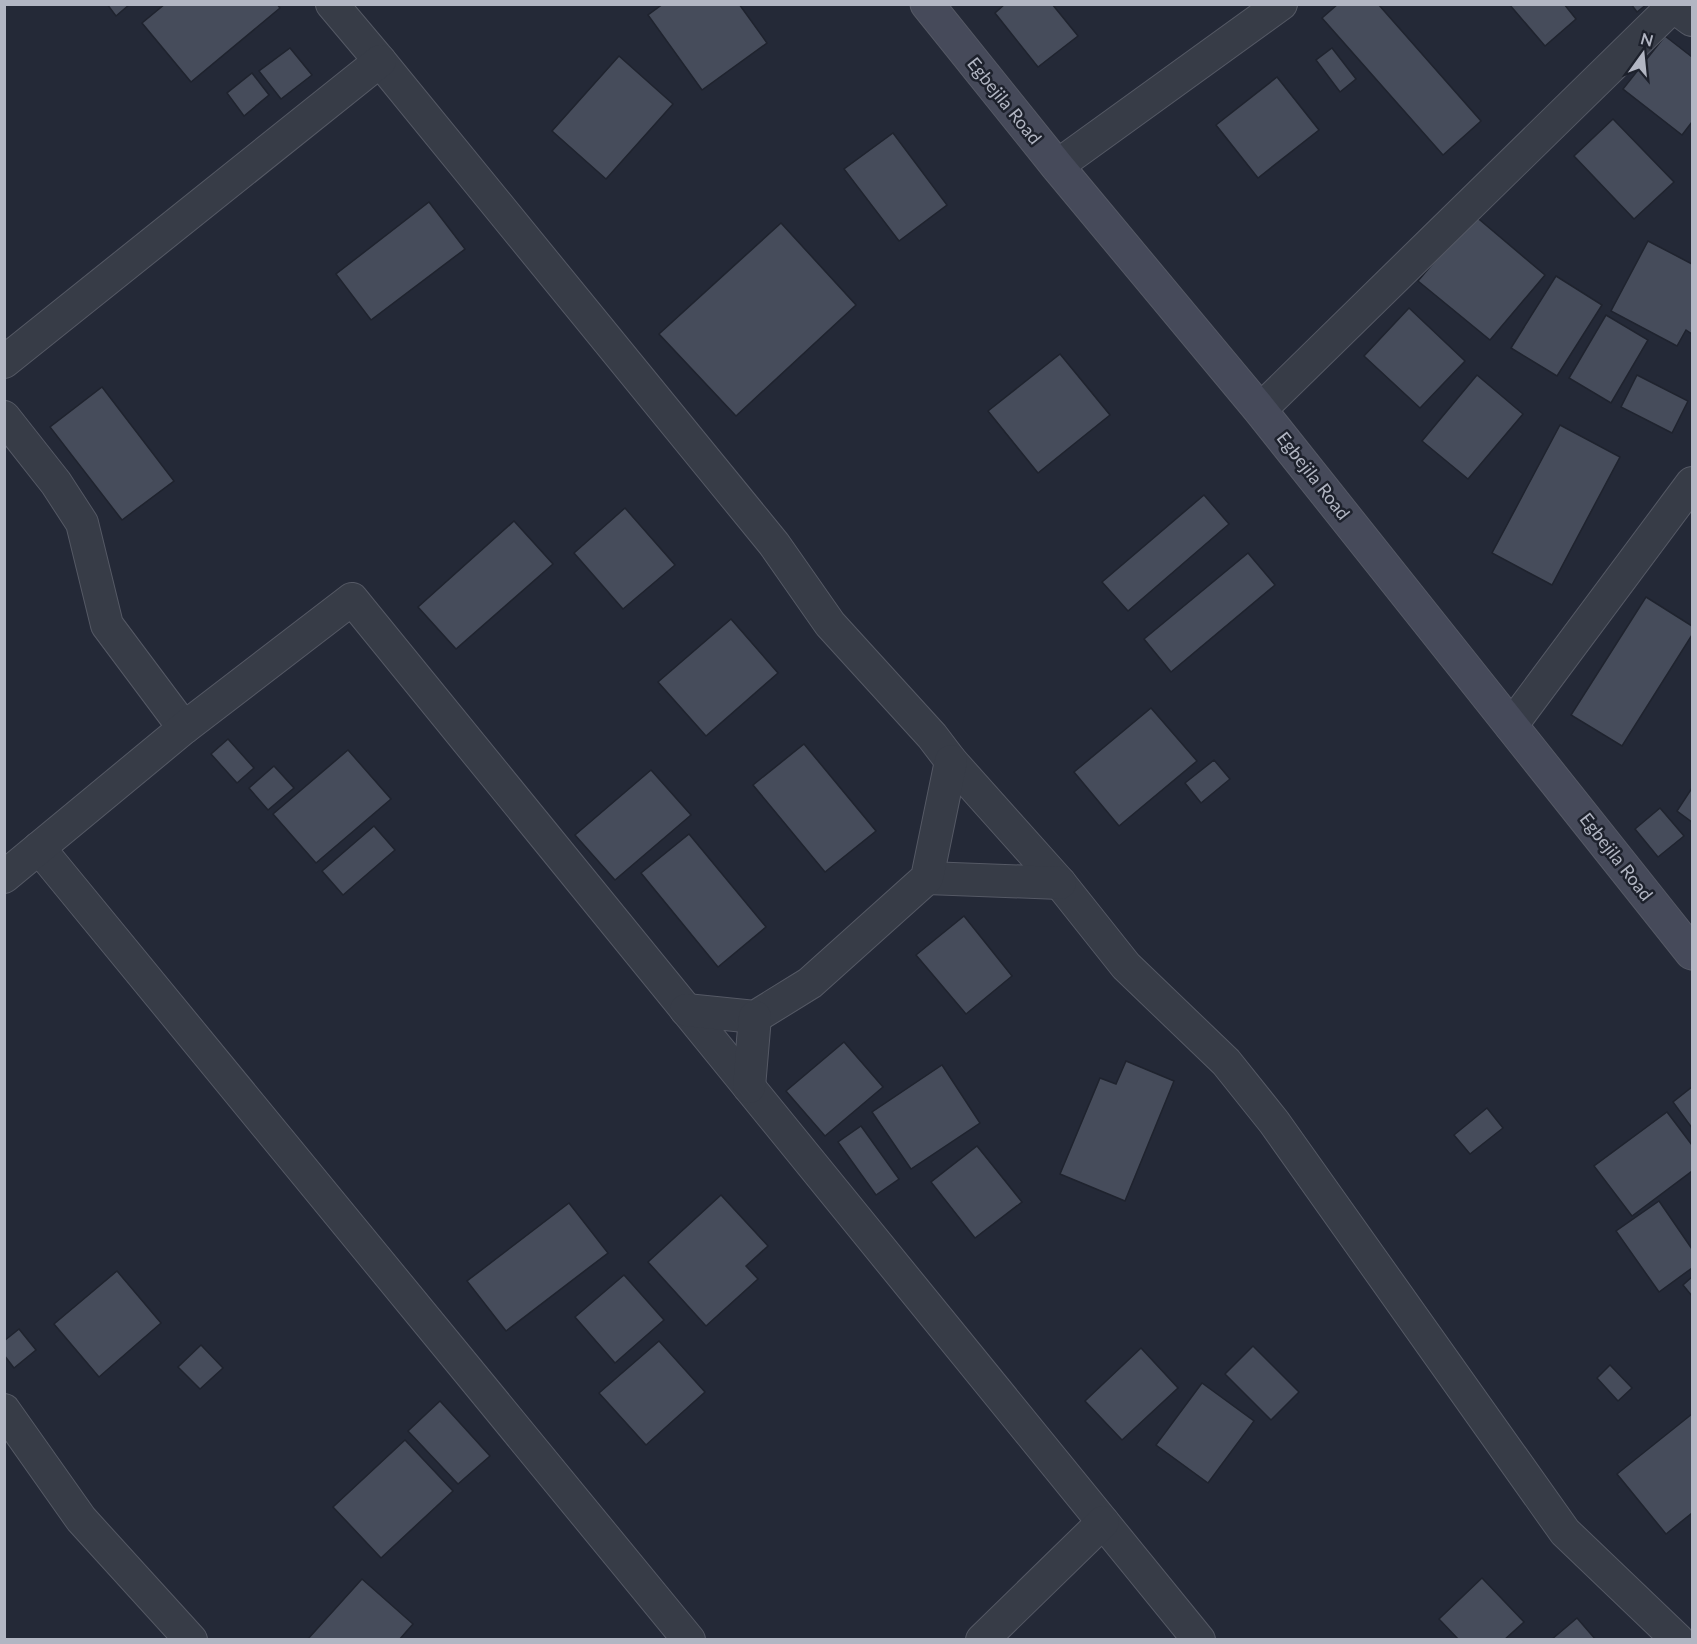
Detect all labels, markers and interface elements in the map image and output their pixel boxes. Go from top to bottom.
north arrow [1613,24,1673,84]
text: N [1639,28,1655,50]
street label: Egbejila Road [963,52,1047,148]
street label: Egbejila Road [1273,427,1355,524]
street label: Egbejila Road [1576,808,1658,905]

